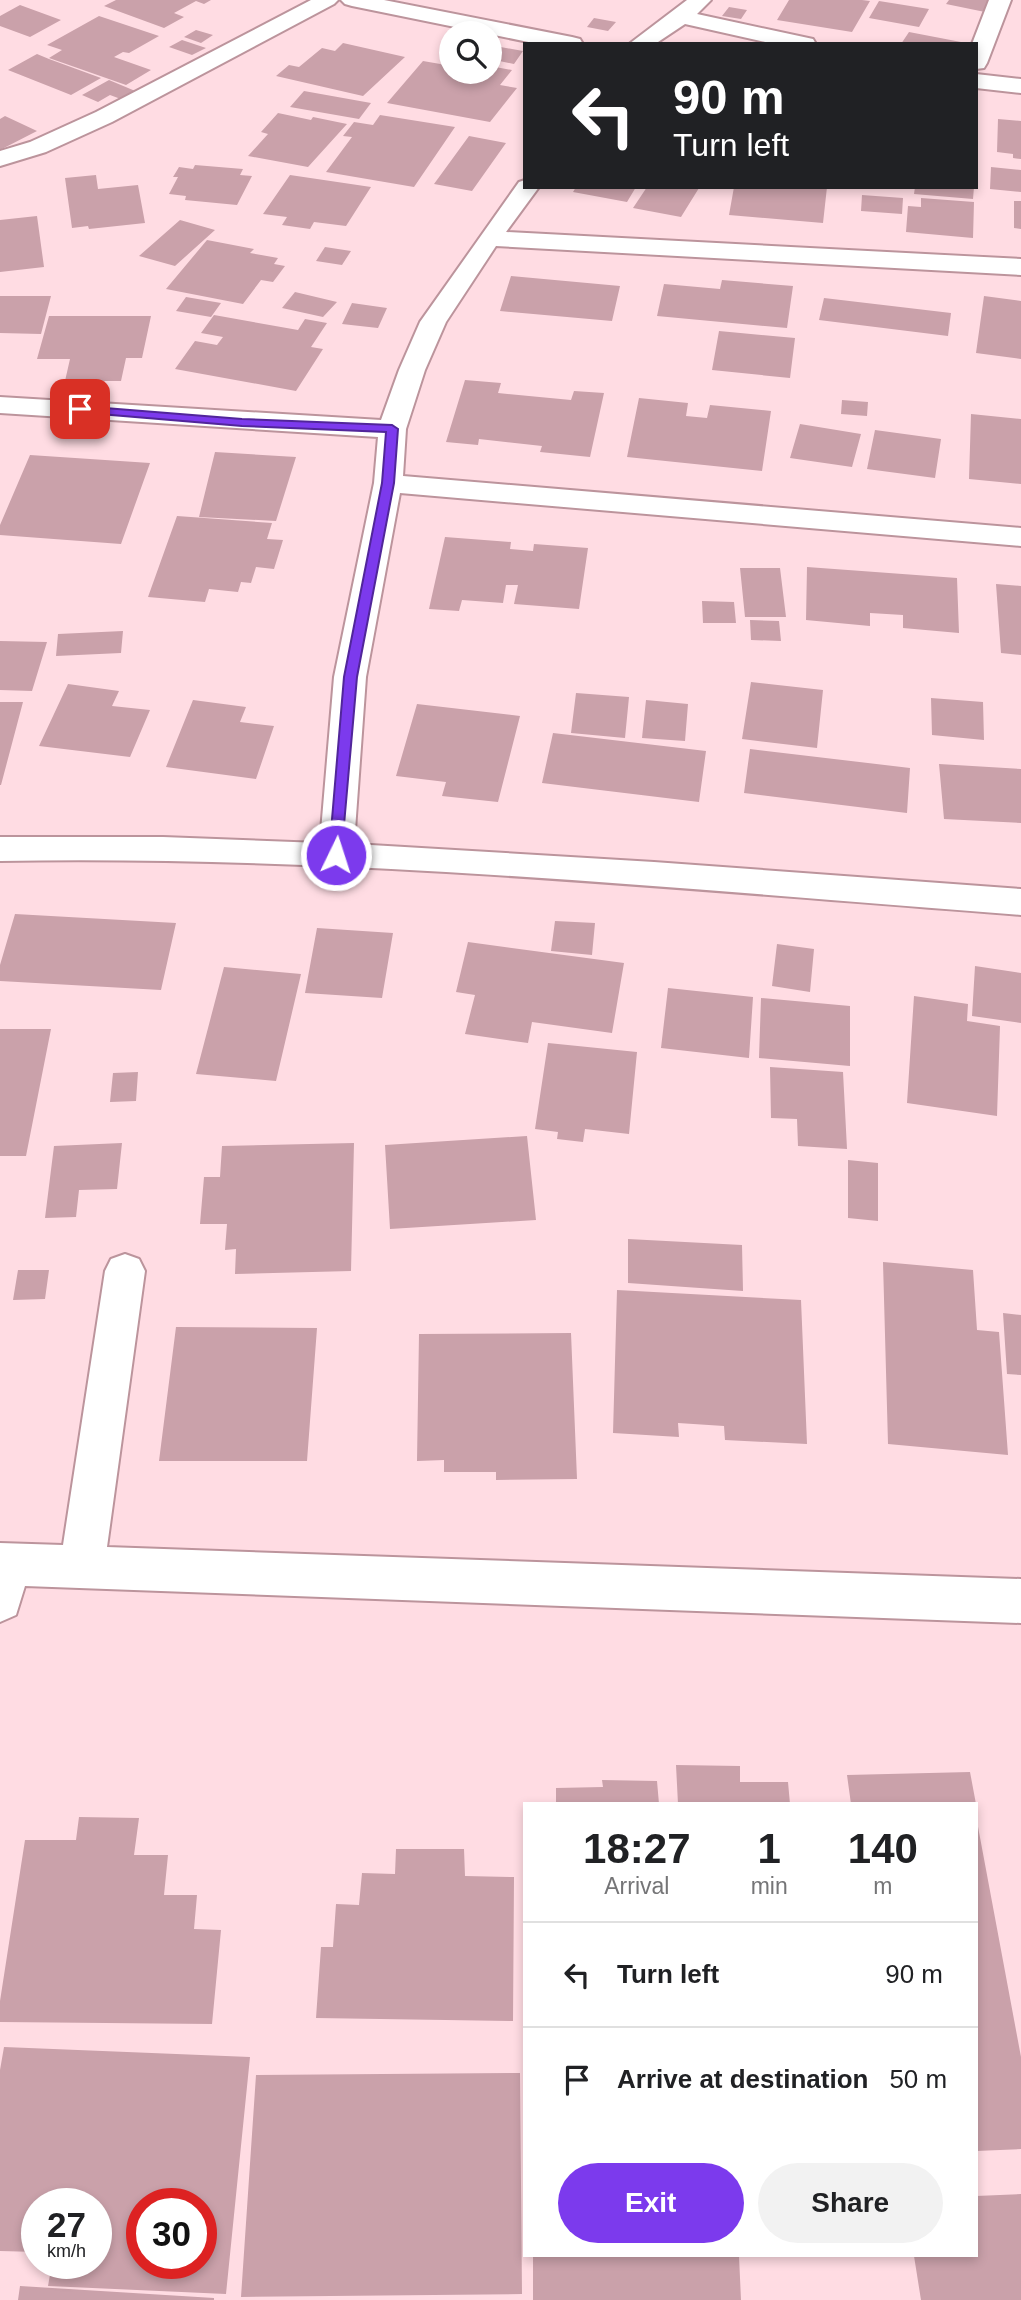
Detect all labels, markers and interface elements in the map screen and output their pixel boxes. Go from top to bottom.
map controls [439,21,502,84]
button: search [439,21,502,84]
icon: left [558,70,649,161]
text: 90 m [673,70,785,124]
text: Turn left [673,127,789,163]
pin [50,379,110,439]
icon: arrive [61,390,99,428]
position arrow [299,818,373,892]
text: 18:27 [583,1825,691,1872]
text: 1 [757,1825,781,1872]
text: 140 [848,1825,918,1872]
text: Arrival [604,1873,669,1899]
text: min [751,1873,788,1899]
text: m [873,1873,892,1899]
icon: left [558,1956,596,1994]
text: Turn left [617,1959,719,1989]
text: 90 m [885,1959,943,1989]
icon: arrive [558,2061,596,2099]
text: Arrive at destination [617,2064,868,2094]
text: 50 m [889,2064,947,2094]
button: Exit [558,2163,744,2243]
button: Share [758,2163,943,2243]
speed limit sign: 30 [126,2188,217,2279]
text: 27 [47,2205,86,2244]
text: km/h [47,2241,86,2261]

